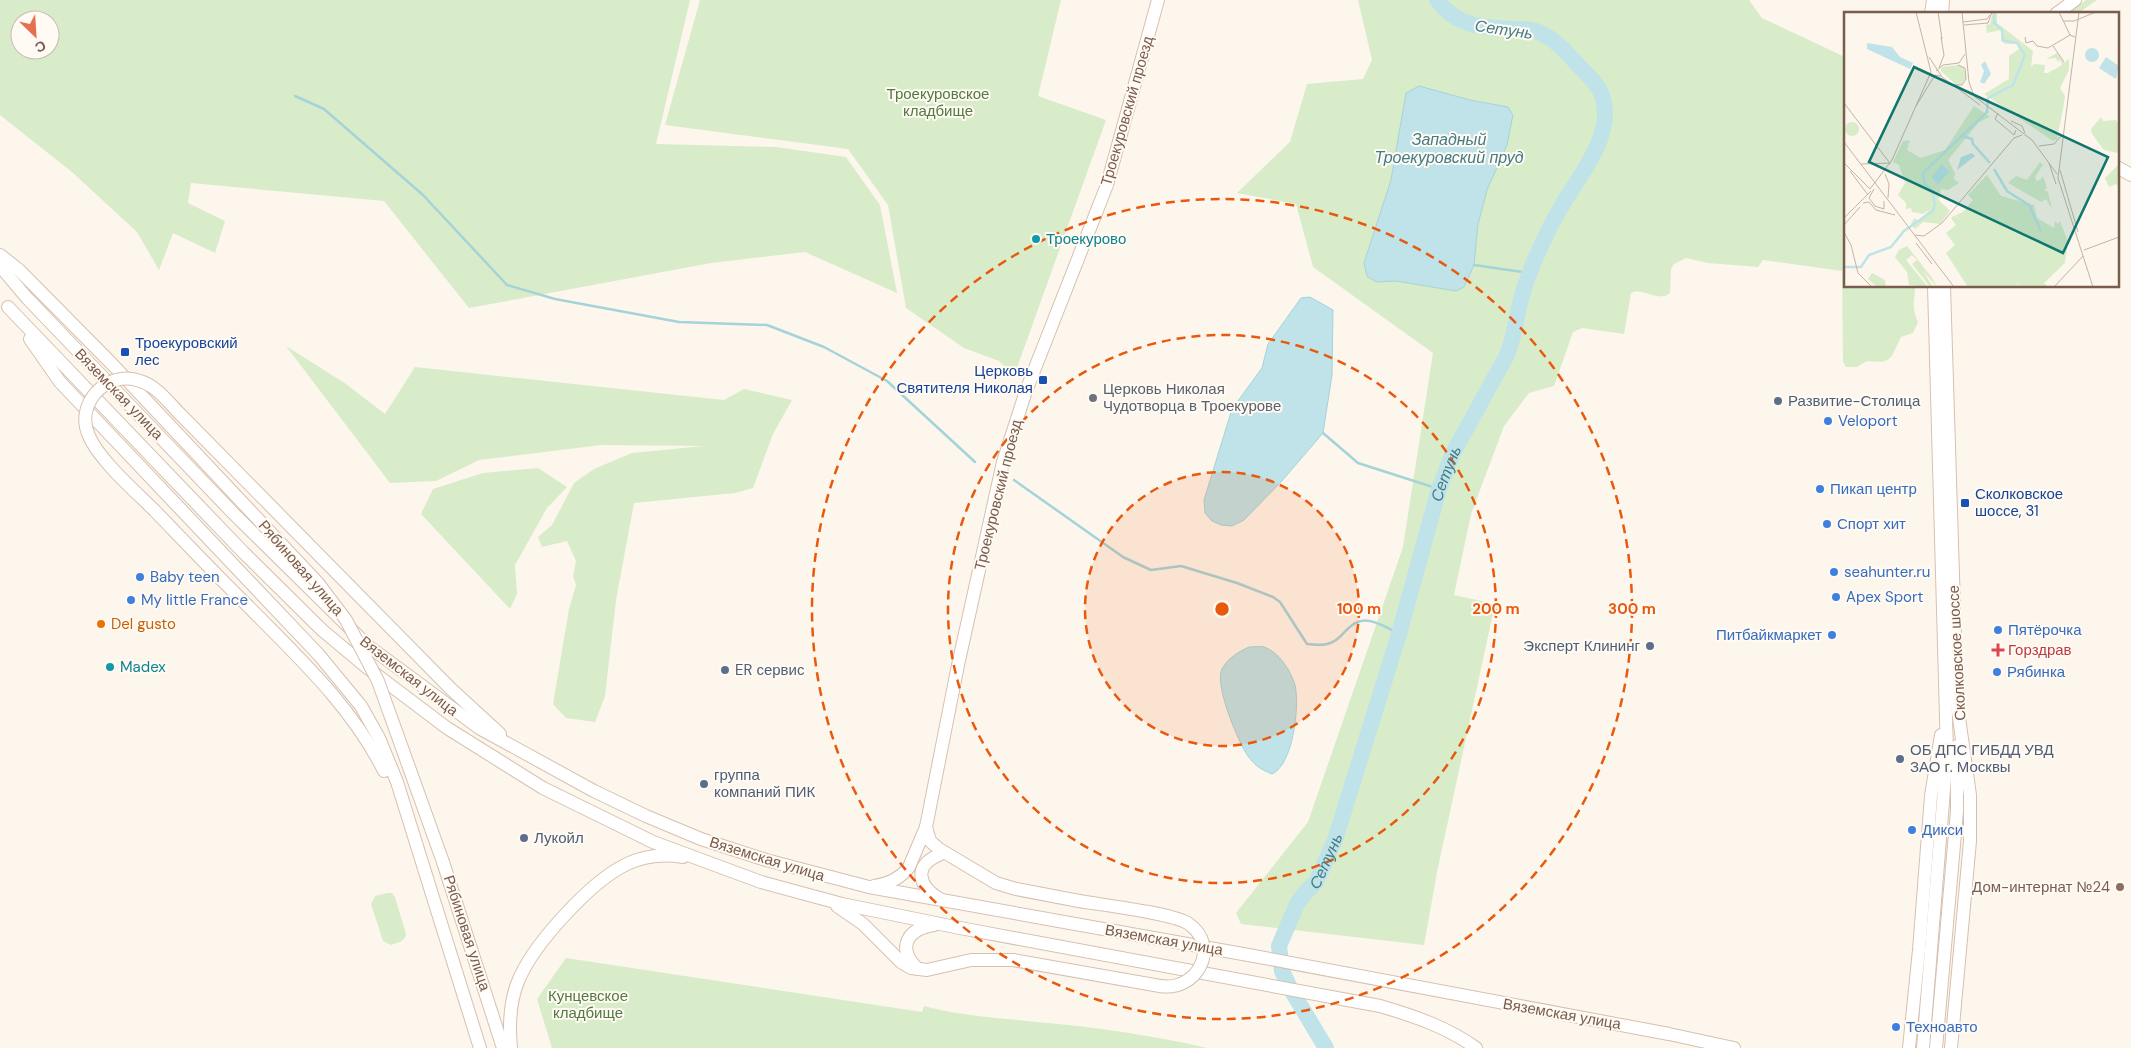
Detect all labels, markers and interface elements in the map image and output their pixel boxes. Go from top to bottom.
north arrow [10,10,60,60]
inset map [1844,12,2118,288]
water label: Сетунь [1474,15,1534,44]
street label: Троекуровский проезд [1096,34,1158,188]
text: С [32,36,49,57]
park label: Троекуровское кладбище [887,84,989,121]
water label: Западный Троекуровский пруд [1374,129,1524,168]
place label: Троекурово [1046,229,1126,249]
marker: Троекурово [1030,233,1042,245]
place label: Троекуровский лес [135,333,238,370]
street label: Вяземская улица [70,344,168,444]
marker: Троекуровский лес [119,346,131,358]
place label: Церковь Святителя Николая [896,361,1033,398]
marker: Церковь Святителя Николая [1037,374,1049,386]
place label: Церковь Николая Чудотворца в Троекурове [1103,379,1281,416]
place label: Развитие-Столица [1788,391,1921,411]
marker: Церковь Николая Чудотворца в Троекурове [1087,392,1099,404]
marker: Развитие-Столица [1772,395,1784,407]
place label: Veloport [1838,411,1898,431]
marker: Veloport [1822,415,1834,427]
street label: Троекуровский проезд [970,417,1026,573]
water label: Сетунь [1426,442,1466,504]
place label: Пикап центр [1830,479,1917,499]
marker: Пикап центр [1814,483,1826,495]
place label: Сколковское шоссе, 31 [1975,484,2063,521]
marker: Сколковское шоссе, 31 [1959,497,1971,509]
place label: Спорт хит [1837,514,1906,534]
street label: Рябиновая улица [254,516,349,621]
marker: Спорт хит [1821,518,1833,530]
place label: seahunter.ru [1844,562,1930,582]
marker: seahunter.ru [1828,566,1840,578]
place label: Baby teen [150,567,220,587]
marker: Baby teen [134,571,146,583]
street label: Сколковское шоссе [1943,585,1971,721]
place label: Apex Sport [1846,587,1923,607]
place label: My little France [141,590,248,610]
marker: Apex Sport [1830,591,1842,603]
marker: My little France [125,594,137,606]
text: 100 m [1337,599,1381,619]
text: 200 m [1472,599,1520,619]
text: 300 m [1608,599,1656,619]
centre of rings [1213,600,1231,618]
place label: Del gusto [111,614,176,634]
marker: Del gusto [95,618,107,630]
place label: Пятёрочка [2008,620,2082,640]
marker: Пятёрочка [1992,624,2004,636]
place label: Питбайкмаркет [1716,625,1822,645]
marker: Питбайкмаркет [1826,629,1838,641]
street label: Вяземская улица [356,631,463,721]
place label: Эксперт Клининг [1523,636,1641,656]
marker: Эксперт Клининг [1644,640,1656,652]
place label: Горздрав [2008,640,2072,660]
marker: Горздрав [1992,644,2004,656]
place label: Madex [120,657,166,677]
place label: ER сервис [735,660,805,680]
marker: Madex [104,661,116,673]
place label: Рябинка [2007,662,2066,682]
marker: ER сервис [719,664,731,676]
marker: Рябинка [1991,666,2003,678]
place label: ОБ ДПС ГИБДД УВД ЗАО г. Москвы [1910,740,2054,777]
marker: ОБ ДПС ГИБДД УВД ЗАО г. Москвы [1894,753,1906,765]
place label: группа компаний ПИК [714,765,815,802]
marker: группа компаний ПИК [698,778,710,790]
place label: Дикси [1922,820,1963,840]
marker: Дикси [1906,824,1918,836]
place label: Лукойл [534,828,584,848]
water label: Сетунь [1305,831,1347,894]
marker: Лукойл [518,832,530,844]
street label: Вяземская улица [707,832,828,886]
street label: Рябиновая улица [439,873,495,994]
place label: Дом-интернат №24 [1972,877,2110,897]
marker: Дом-интернат №24 [2114,881,2126,893]
street label: Вяземская улица [1103,920,1225,960]
park label: Кунцевское кладбище [548,986,628,1023]
street label: Вяземская улица [1501,994,1623,1034]
place label: Техноавто [1906,1017,1977,1037]
marker: Техноавто [1890,1021,1902,1033]

